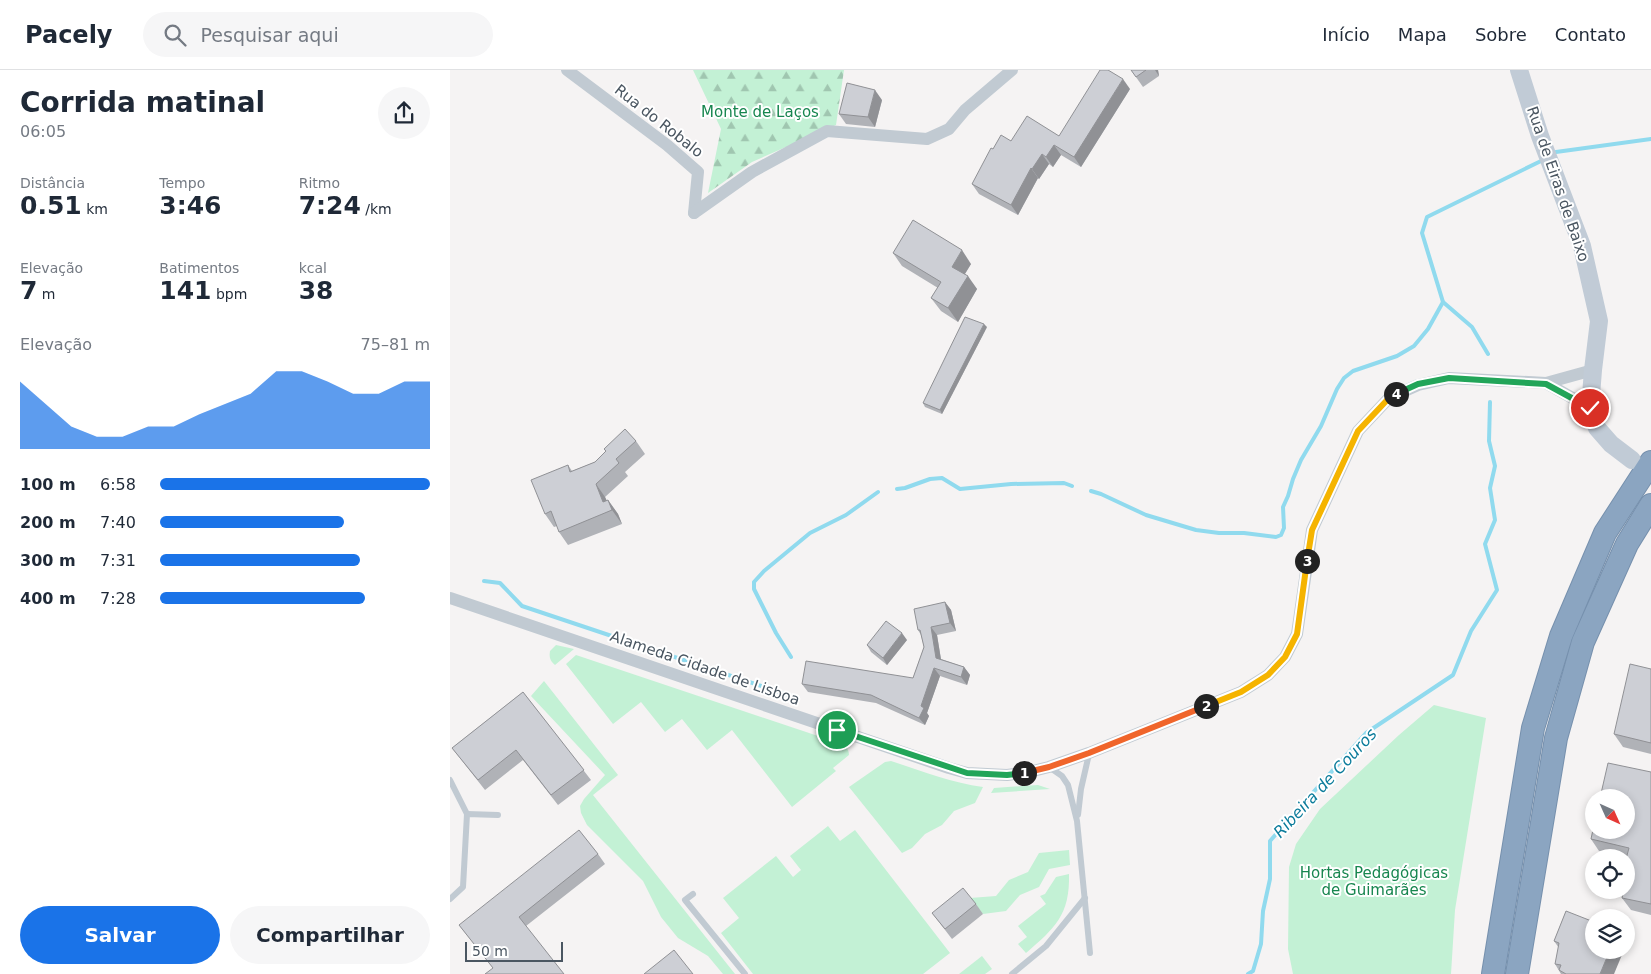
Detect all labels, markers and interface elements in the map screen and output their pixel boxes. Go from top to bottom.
search box [143,12,493,57]
text: Pacely [25,21,113,49]
icon: search [161,21,189,49]
text: Pesquisar aqui [201,24,339,46]
text: Início [1322,24,1370,45]
text: Mapa [1398,24,1447,45]
text: Sobre [1475,24,1527,45]
text: Contato [1555,24,1626,45]
street label: Rua do Robalo [611,81,707,161]
text: Corrida matinal [20,86,265,119]
button: share [378,87,430,139]
park label: Monte de Laços [701,103,819,121]
street label: Rua de Eiras de Baixo [1523,104,1593,264]
text: 06:05 [20,122,66,141]
text: Distância [20,175,85,191]
text: Tempo [159,175,205,191]
text: Ritmo [299,175,340,191]
text: 0.51 [20,191,82,220]
text: 3:46 [159,191,222,220]
text: 7:24 [299,191,361,220]
text: km [82,201,108,217]
text: /km [361,201,392,217]
text: Elevação [20,260,83,276]
text: Batimentos [159,260,239,276]
text: kcal [299,260,327,276]
text: 7 [20,276,37,305]
text: 141 [159,276,212,305]
text: 38 [299,276,333,305]
text: m [37,286,56,302]
text: bpm [212,286,247,302]
text: Elevação [20,335,92,354]
text: 75–81 m [361,335,430,354]
pin: 4 [1384,382,1408,406]
text: 4 [1392,386,1401,402]
pin [1569,387,1611,429]
icon: check [1576,394,1604,422]
text: 100 m [20,475,76,494]
text: 6:58 [100,475,136,494]
text: 200 m [20,513,76,532]
text: 7:40 [100,513,136,532]
pin: 3 [1294,548,1320,574]
text: 300 m [20,551,76,570]
text: 7:31 [100,551,136,570]
text: 3 [1303,553,1312,569]
text: 400 m [20,589,76,608]
text: 7:28 [100,589,136,608]
street label: Alameda Cidade de Lisboa [608,627,802,709]
pin: 2 [1194,694,1218,718]
text: 2 [1202,698,1211,714]
pin [816,709,858,751]
icon: arrive [823,716,851,744]
water label: Ribeira de Couros [1270,724,1380,842]
pin: 1 [1012,760,1036,786]
text: 1 [1020,765,1029,781]
north arrow [1585,789,1635,839]
map controls [1585,789,1635,959]
button: locate [1585,849,1635,899]
park label: Hortas Pedagógicas de Guimarães [1300,864,1448,899]
button: Salvar [20,906,220,964]
button: Compartilhar [230,906,430,964]
button: layers [1585,909,1635,959]
scale bar [465,939,562,962]
text: 50 m [472,943,508,959]

